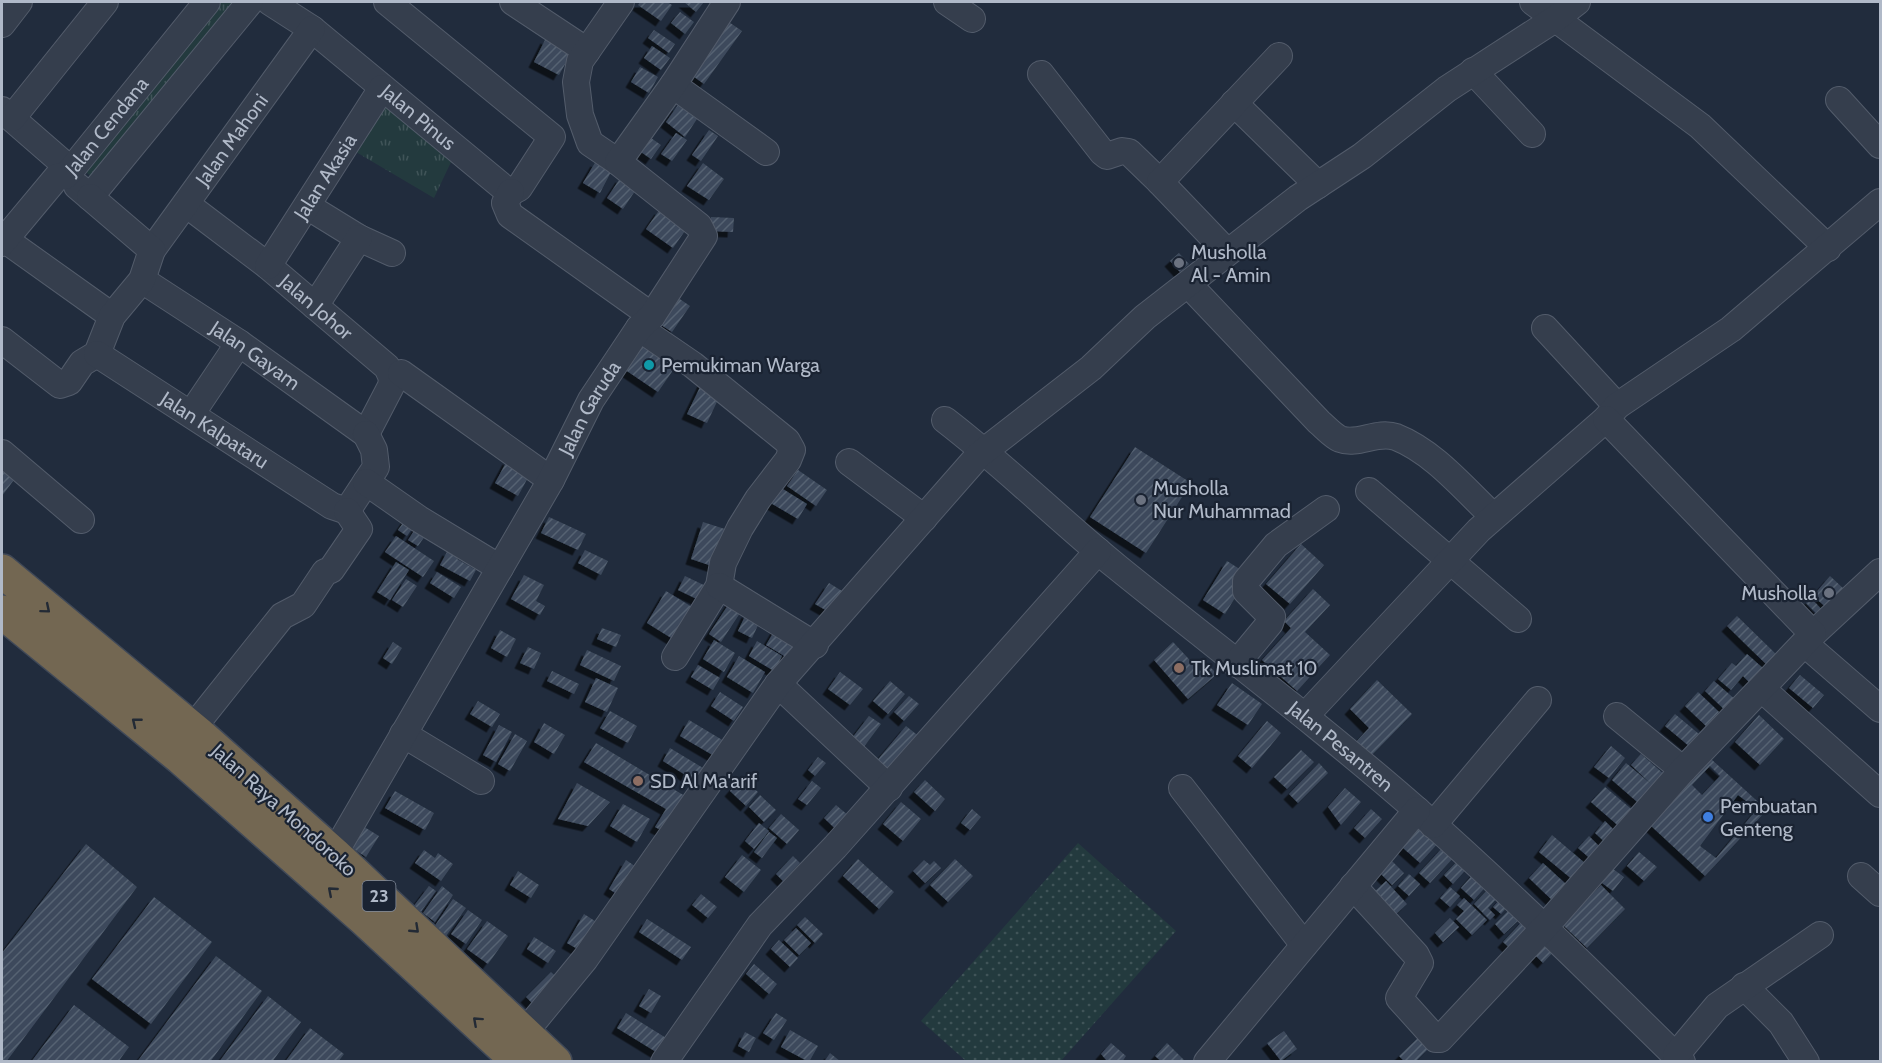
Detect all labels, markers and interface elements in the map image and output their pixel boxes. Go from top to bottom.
street label: Jalan Cendana [60,72,154,181]
street label: Jalan Pinus [375,78,461,155]
street label: Jalan Mahoni [190,89,273,191]
street label: Jalan Akasia [288,129,362,225]
place label: Musholla Al - Amin [1191,240,1271,287]
marker: Musholla Al - Amin [1172,256,1186,270]
street label: Jalan Johor [274,268,358,345]
street label: Jalan Gayam [205,315,305,395]
place label: Pemukiman Warga [661,353,820,377]
street label: Jalan Garuda [553,356,626,460]
marker: Pemukiman Warga [642,358,656,372]
street label: Jalan Kalpataru [155,386,273,474]
place label: Musholla Nur Muhammad [1153,476,1291,523]
marker: Musholla Nur Muhammad [1134,493,1148,507]
place label: Musholla [1741,581,1817,605]
marker: Musholla [1822,586,1836,600]
one-way arrow [39,601,50,612]
place label: Tk Muslimat 10 [1191,656,1317,680]
marker: Tk Muslimat 10 [1172,661,1186,675]
street label: Jalan Pesantren [1283,695,1398,796]
one-way arrow [132,718,143,729]
street label: Jalan Raya Mondoroko [206,738,361,881]
place label: SD Al Ma'arif [650,769,758,793]
marker: SD Al Ma'arif [631,774,645,788]
place label: Pembuatan Genteng [1720,794,1817,841]
marker: Pembuatan Genteng [1701,810,1715,824]
road number: 23 [362,881,395,911]
one-way arrow [328,887,339,898]
one-way arrow [408,922,418,933]
one-way arrow [473,1018,484,1029]

